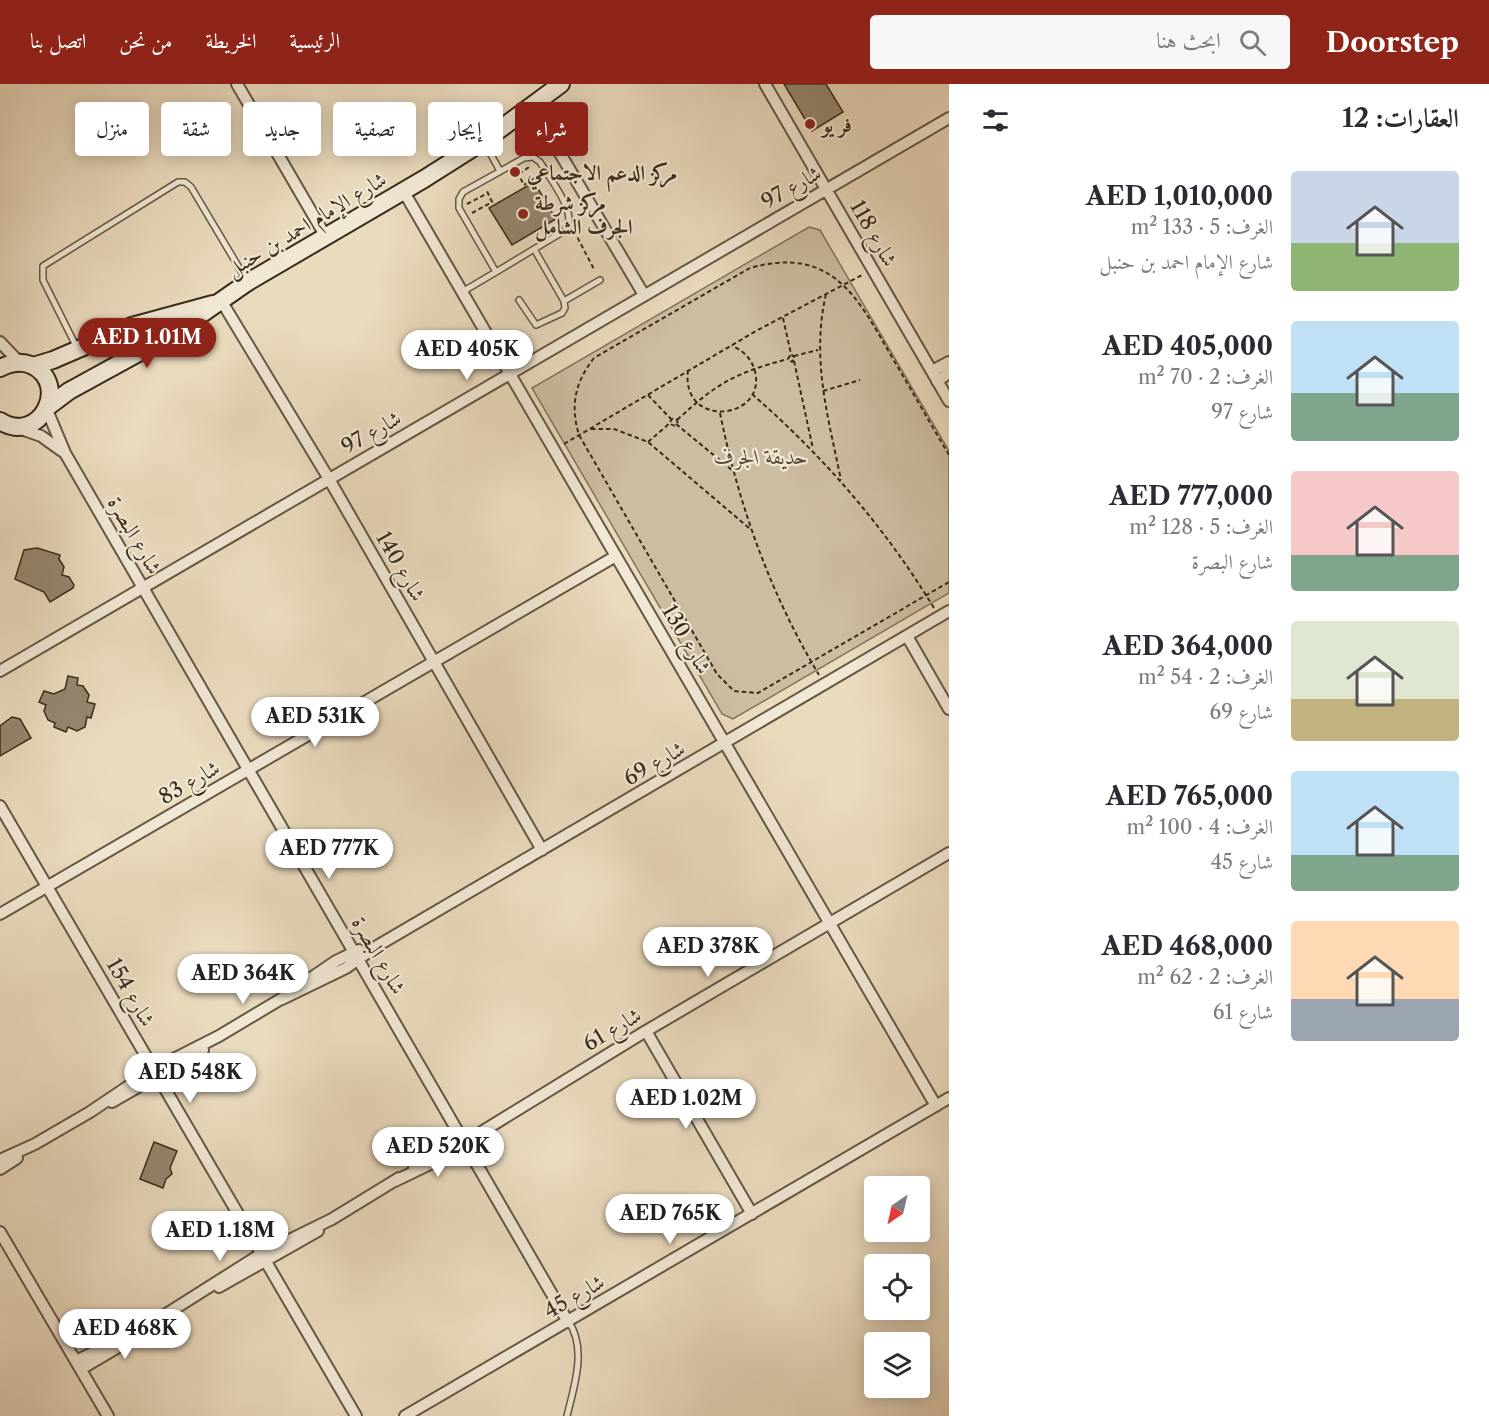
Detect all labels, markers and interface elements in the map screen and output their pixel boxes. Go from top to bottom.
search box [870,15,1290,69]
text: Doorstep [1326,25,1459,59]
icon: search [1236,26,1269,59]
text: ابحث هنا [1156,27,1221,54]
text: اتصل بنا [30,28,86,53]
text: من نحن [119,28,172,53]
text: الخريطة [205,28,257,53]
text: الرئيسية [290,28,340,53]
chip: منزل [75,102,149,156]
chip: شقة [161,102,231,156]
chip: جديد [243,102,321,156]
chip: تصفية [333,102,416,156]
chip: إيجار [428,102,503,156]
chip: شراء [515,102,588,156]
text: العقارات: 12 [1342,102,1459,134]
icon: filters [979,104,1012,137]
place label: فر يو [820,112,852,139]
marker: فر يو [803,117,817,131]
place label: مركز الدعم الاجتماعي [526,160,677,192]
street label: شارع 97 [757,160,828,219]
marker: مركز الدعم الاجتماعي [508,165,522,179]
street label: شارع الإمام احمد بن حنبل [221,166,394,287]
text: AED 1,010,000 [1086,180,1273,212]
place label: مركز شرطة الجرف الشامل [535,190,633,242]
street label: شارع 118 [840,195,903,274]
icon: home [1339,195,1411,267]
marker: مركز شرطة الجرف الشامل [516,207,530,221]
text: الغرف: 5 · 133 m² [1131,215,1273,239]
text: شارع الإمام احمد بن حنبل [1099,250,1273,274]
pin: AED 1.01M [78,318,216,369]
text: AED 1.01M [92,325,202,349]
pin: AED 405K [405,330,529,381]
text: AED 405,000 [1102,330,1273,362]
text: AED 405K [415,337,519,361]
icon: home [1339,345,1411,417]
text: الغرف: 2 · 70 m² [1138,365,1273,389]
text: شارع 97 [1211,400,1273,424]
street label: شارع 97 [337,405,408,464]
park label: حديقة الجرف [714,444,808,470]
text: AED 777,000 [1109,480,1273,512]
street label: شارع البصرة [98,492,167,581]
icon: home [1339,495,1411,567]
text: الغرف: 5 · 128 m² [1129,515,1273,539]
street label: شارع 140 [366,527,431,608]
text: شارع البصرة [1192,550,1273,574]
street label: شارع 130 [652,600,717,681]
text: AED 364,000 [1103,630,1273,662]
icon: home [1339,645,1411,717]
text: الغرف: 2 · 54 m² [1138,665,1273,689]
pin: AED 531K [253,697,377,748]
text: شارع 69 [1210,700,1273,724]
text: AED 531K [265,704,365,728]
street label: شارع 69 [619,736,692,796]
street label: شارع 83 [154,755,227,815]
text: AED 765,000 [1106,780,1273,812]
icon: home [1339,795,1411,867]
text: الغرف: 4 · 100 m² [1127,815,1273,839]
pin: AED 777K [267,829,391,880]
text: AED 777K [279,836,379,860]
text: شارع 45 [1211,850,1273,874]
street label: شارع البصرة [342,912,411,1001]
pin: AED 378K [646,927,770,978]
text: AED 468,000 [1102,930,1273,962]
text: AED 378K [657,934,759,958]
icon: home [1339,945,1411,1017]
street label: شارع 154 [96,954,160,1033]
pin: AED 364K [181,954,305,1005]
text: AED 364K [191,961,295,985]
text: الغرف: 2 · 62 m² [1137,965,1273,989]
text: شارع 61 [1213,1000,1273,1024]
street label: شارع 61 [578,1002,649,1061]
pin: AED 548K [128,1053,252,1104]
text: AED 548K [138,1060,242,1084]
pin: AED 1.02M [617,1079,755,1130]
text: AED 1.02M [630,1086,742,1110]
pin: AED 520K [376,1127,500,1178]
text: AED 520K [386,1134,490,1158]
north arrow [864,1176,930,1242]
map controls [864,1176,930,1398]
pin: AED 765K [608,1194,732,1245]
text: AED 765K [619,1201,721,1225]
pin: AED 1.18M [151,1211,289,1262]
text: AED 1.18M [165,1218,275,1242]
button: locate [864,1254,930,1320]
street label: شارع 45 [539,1269,612,1328]
pin: AED 468K [63,1309,187,1360]
text: AED 468K [73,1316,177,1340]
button: layers [864,1332,930,1398]

